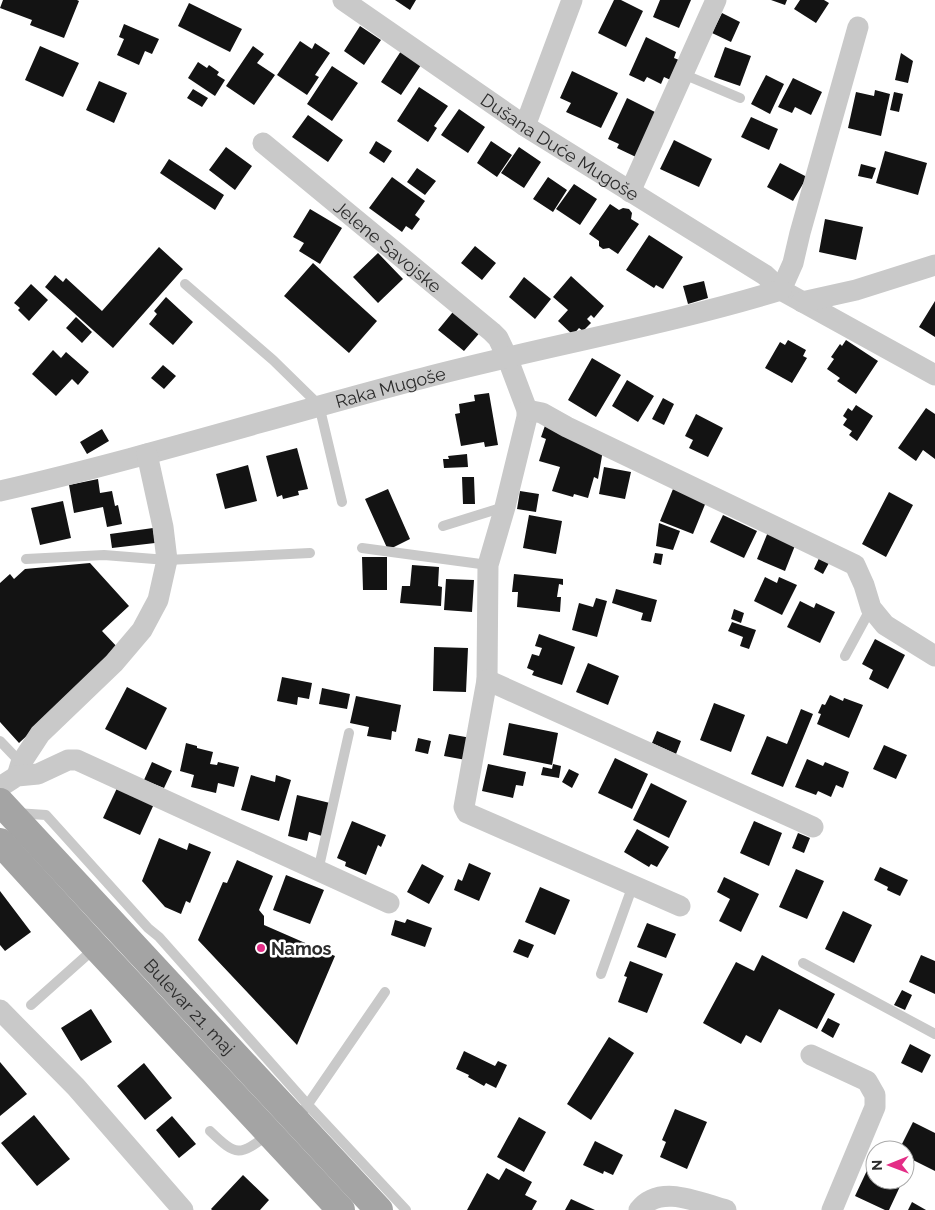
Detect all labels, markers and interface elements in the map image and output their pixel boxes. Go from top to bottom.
street label: Dušana Duće Mugoše [477,88,643,205]
street label: Jelene Savojske [330,196,446,297]
street label: Raka Mugoše [333,362,448,412]
place label: Namos [271,938,332,959]
marker: Namos [255,942,267,954]
street label: Bulevar 21. maj [140,954,239,1059]
north arrow [865,1140,915,1190]
text: N [869,1160,885,1171]

